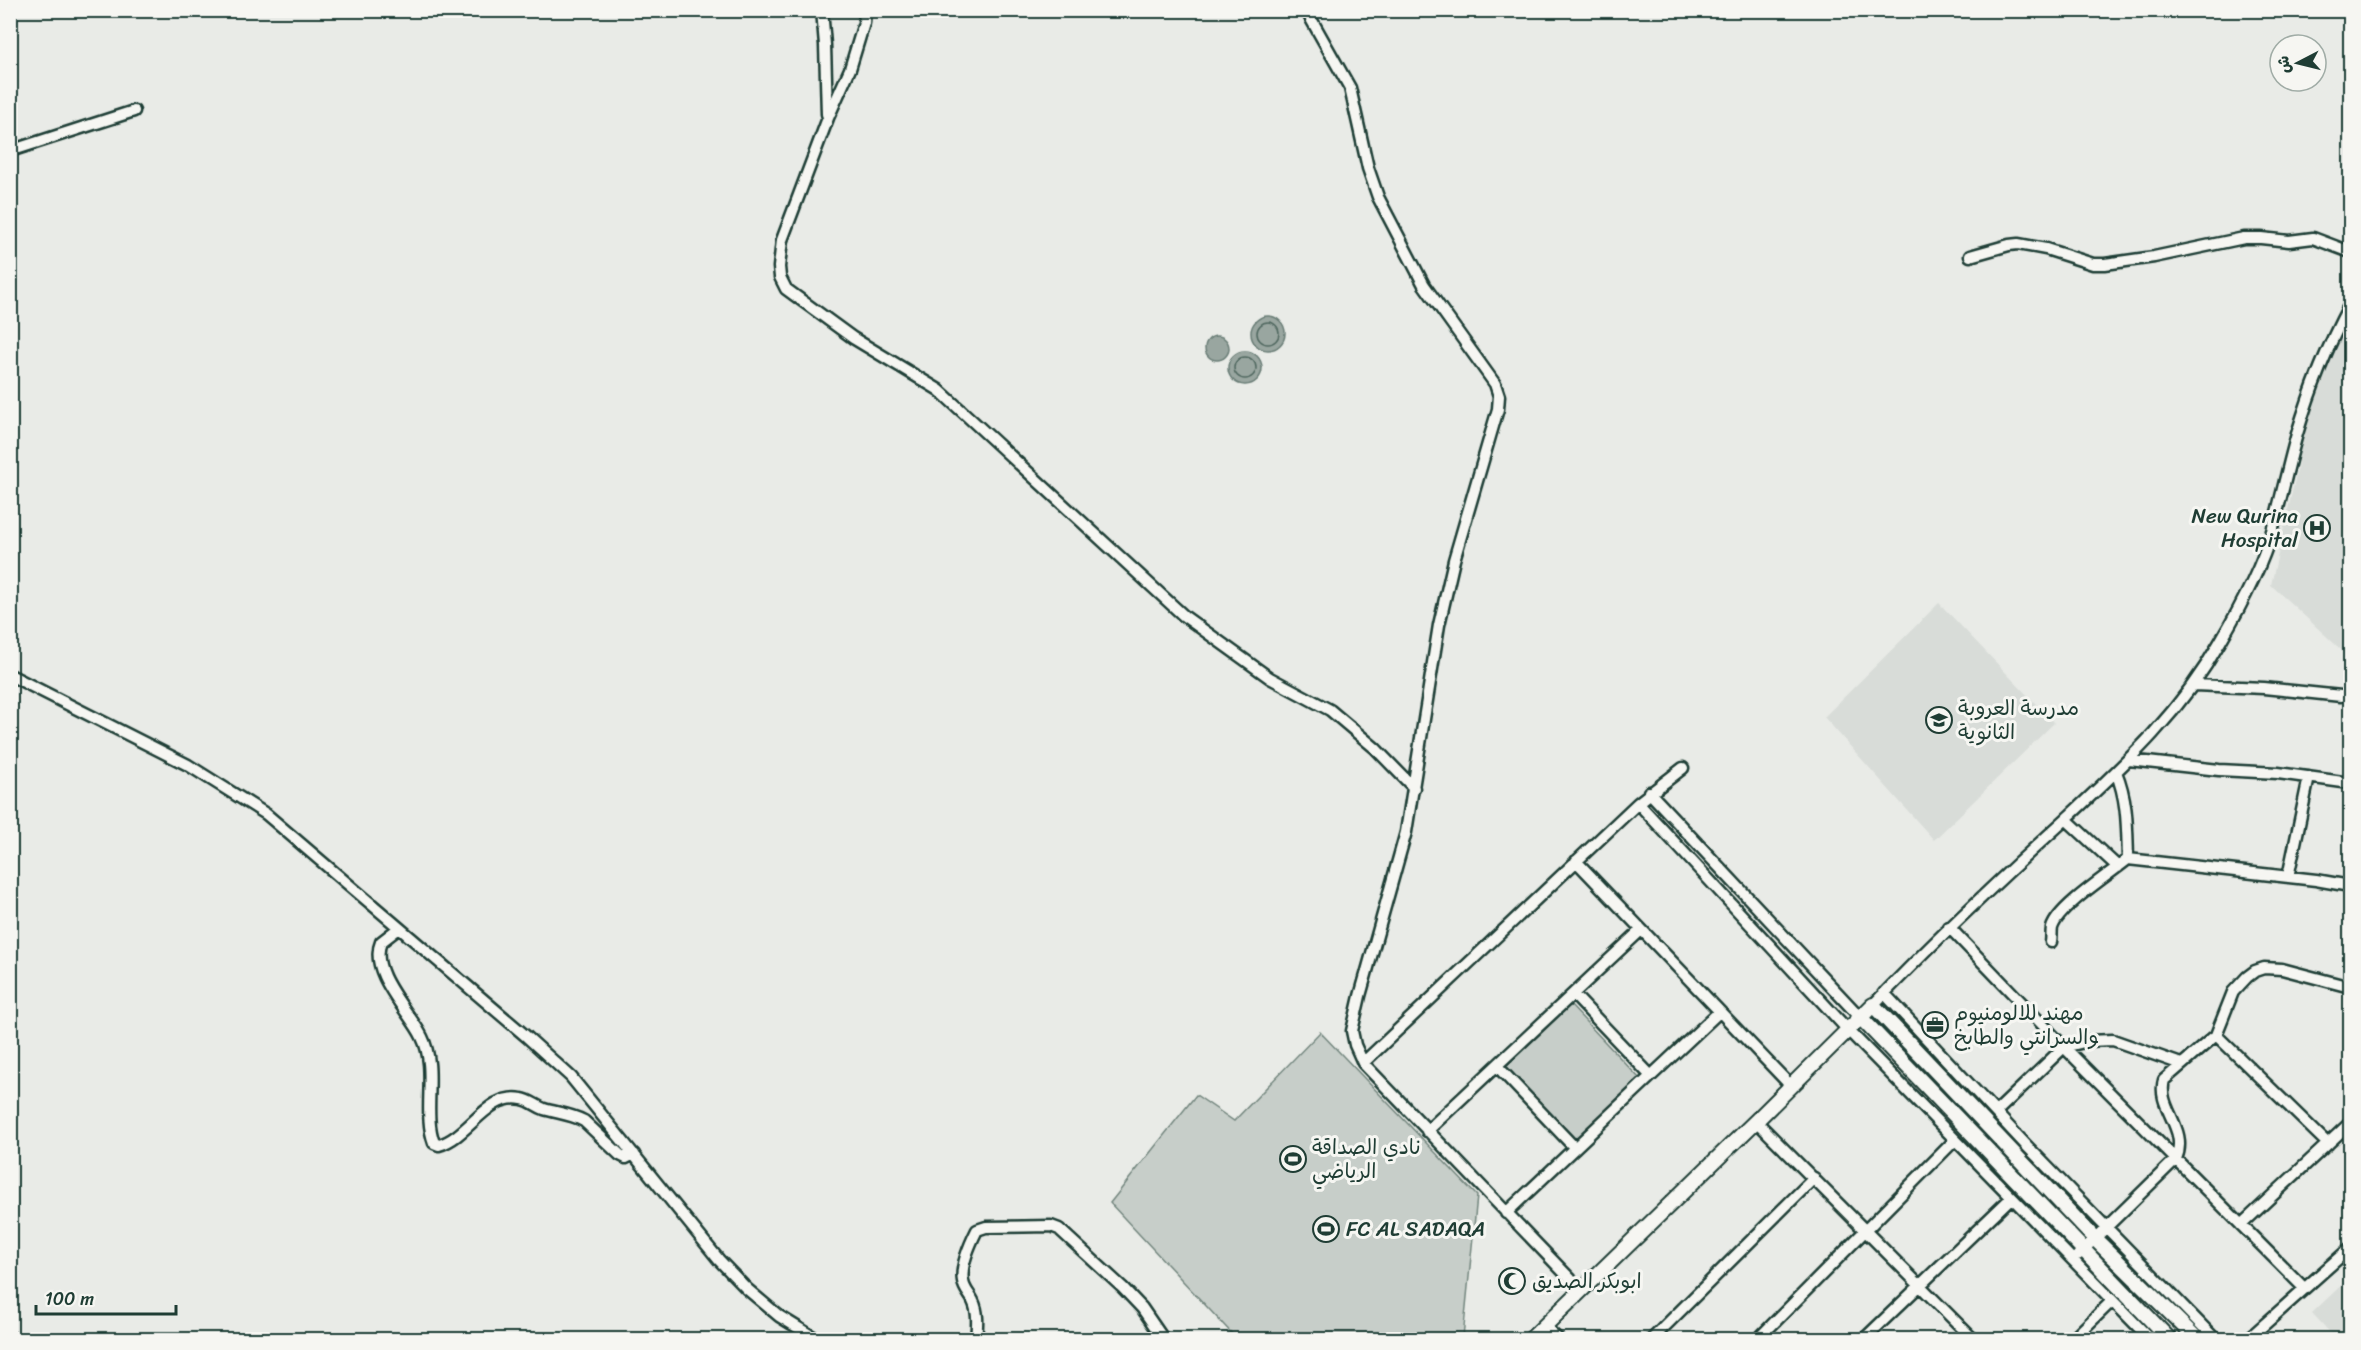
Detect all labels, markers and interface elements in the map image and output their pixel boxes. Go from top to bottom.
north arrow [2268,33,2328,93]
text: ش [2268,54,2299,75]
place label: New Qurina Hospital [2191,497,2299,559]
hospital icon: New Qurina Hospital [2302,513,2332,543]
place label: مدرسة العروبة الثانوية [1958,689,2079,751]
school or university icon: مدرسة العروبة الثانوية [1924,705,1954,735]
place label: مهند للالومنيوم والسرانتي والطابخ [1954,994,2100,1056]
office icon: مهند للالومنيوم والسرانتي والطابخ [1920,1010,1950,1040]
place label: نادي الصداقة الرياضي [1312,1128,1421,1190]
sports icon: نادي الصداقة الرياضي [1278,1144,1308,1174]
place label: FC AL SADAQA [1346,1210,1485,1248]
sports icon: FC AL SADAQA [1311,1214,1341,1244]
place label: ابوبكر الصديق [1532,1262,1642,1300]
mosque icon: ابوبكر الصديق [1497,1266,1527,1296]
scale bar [36,1278,176,1316]
text: 100 m [45,1283,94,1315]

